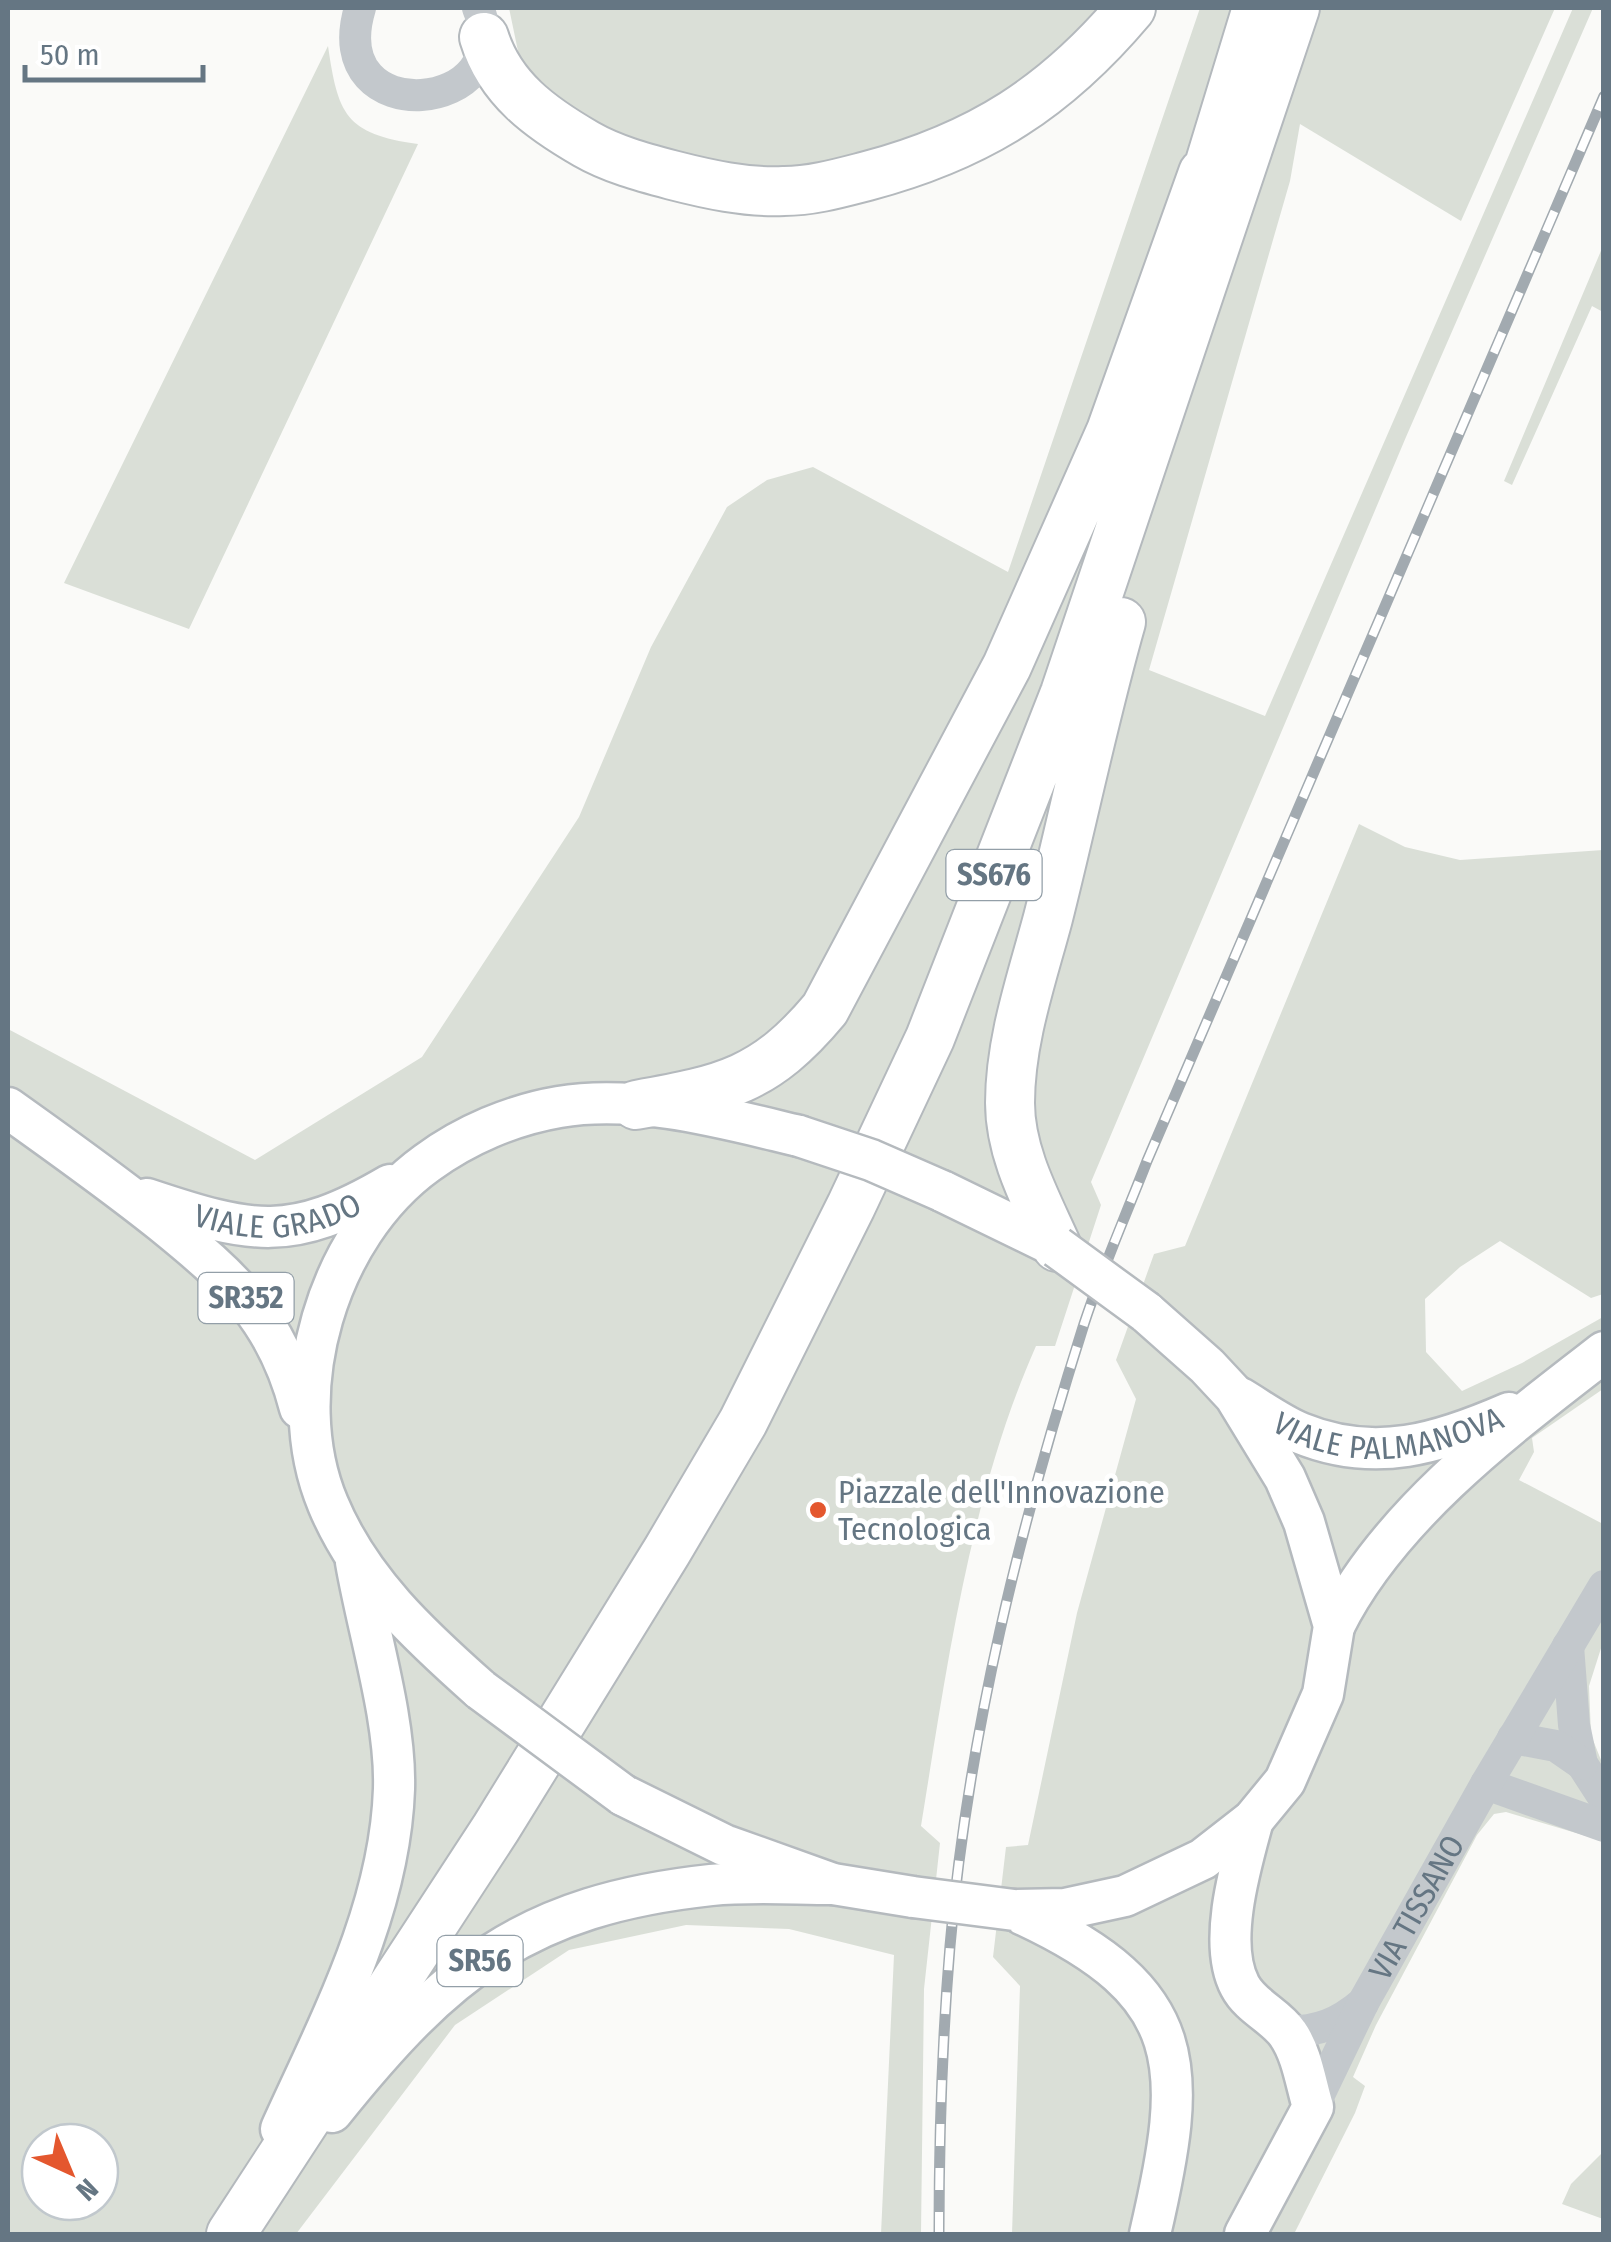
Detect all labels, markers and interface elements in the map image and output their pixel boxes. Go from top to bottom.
scale bar [25,20,202,82]
text: 50 m [40,37,100,73]
road number: SS676 [946,850,1042,900]
street label: VIALE GRADO [190,1185,367,1246]
road number: SR352 [198,1273,294,1323]
street label: VIALE PALMANOVA [1271,1392,1507,1430]
text: VIALE PALMANOVA [1267,1399,1509,1467]
place label: Piazzale dell'Innovazione Tecnologica [838,1473,1165,1548]
marker: Piazzale dell'Innovazione Tecnologica [807,1499,829,1521]
street label: VIA TISSANO [1361,1828,1472,1986]
road number: SR56 [438,1936,522,1986]
north arrow [20,2122,120,2222]
text: N [70,2172,105,2207]

